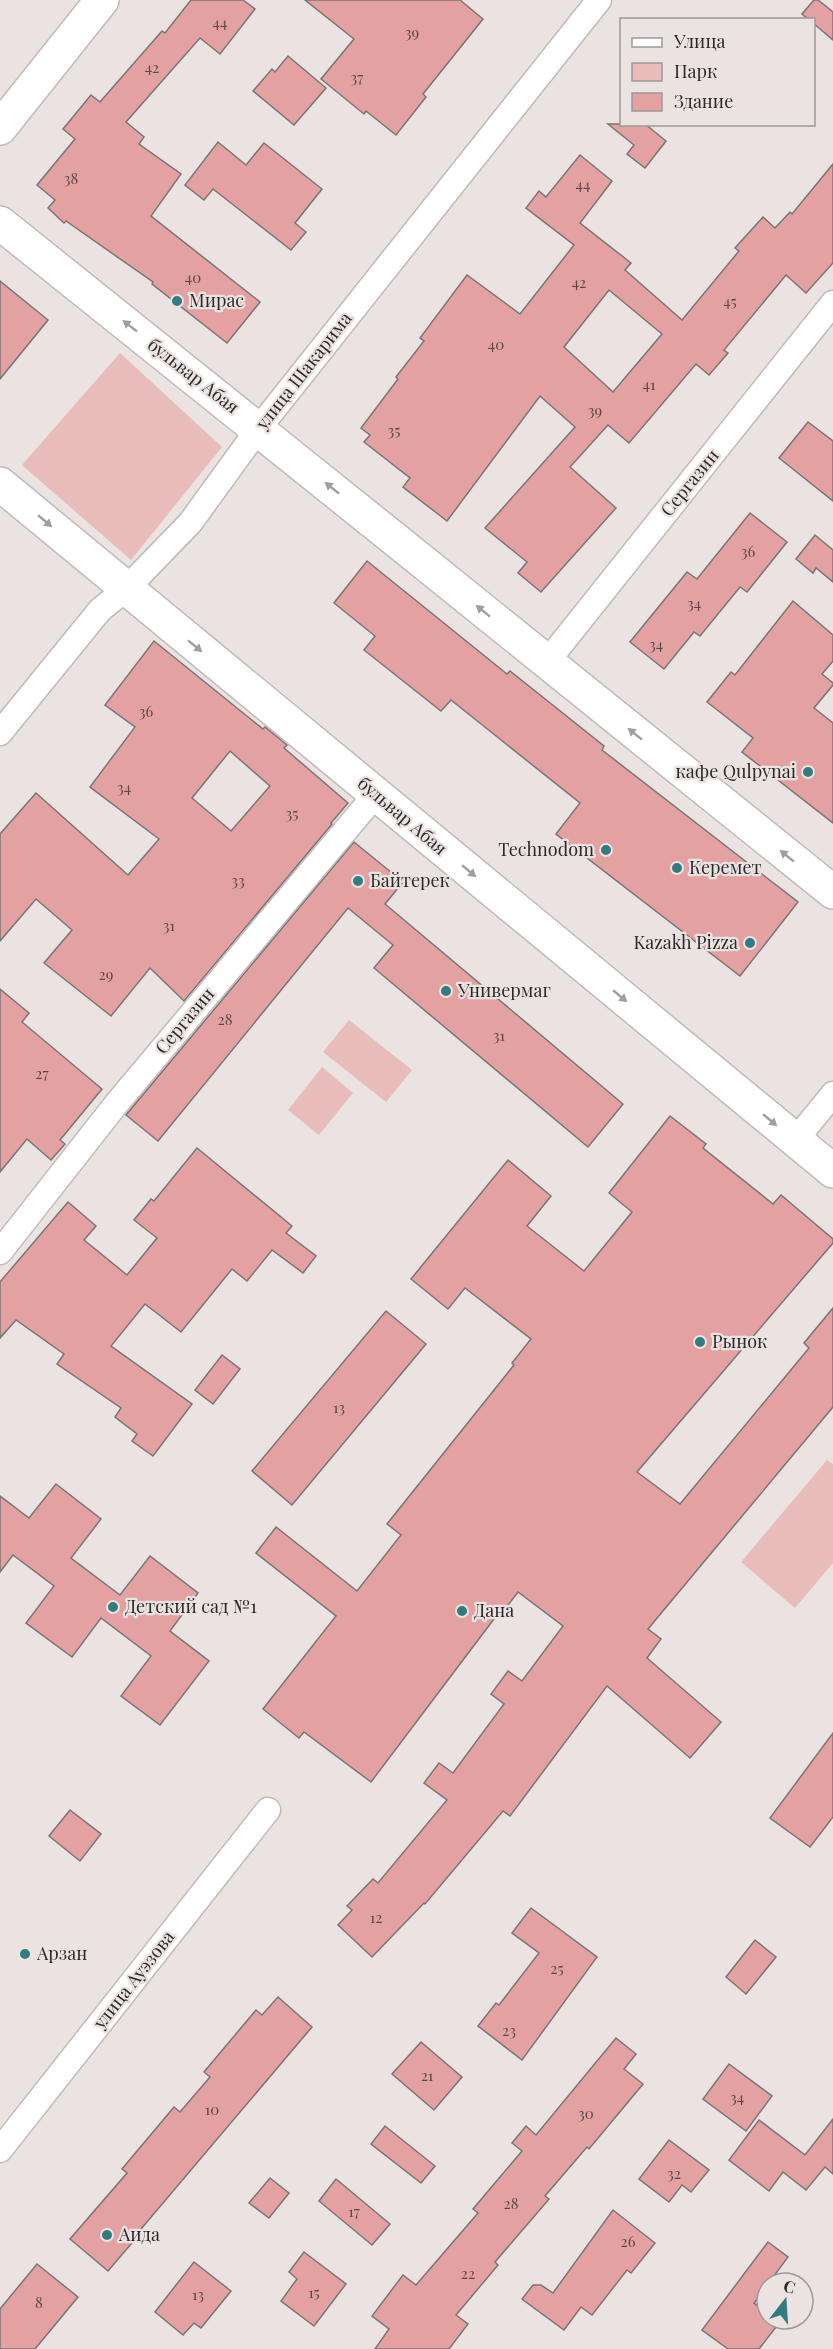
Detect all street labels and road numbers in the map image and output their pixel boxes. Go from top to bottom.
street label: улица Шакарима [249,307,357,435]
street label: бульвар Абая [143,332,245,419]
street label: Сергазин [655,444,724,521]
street label: бульвар Абая [353,771,453,860]
street label: Сергазин [149,982,219,1059]
street label: улица Ауэзова [87,1925,179,2034]

